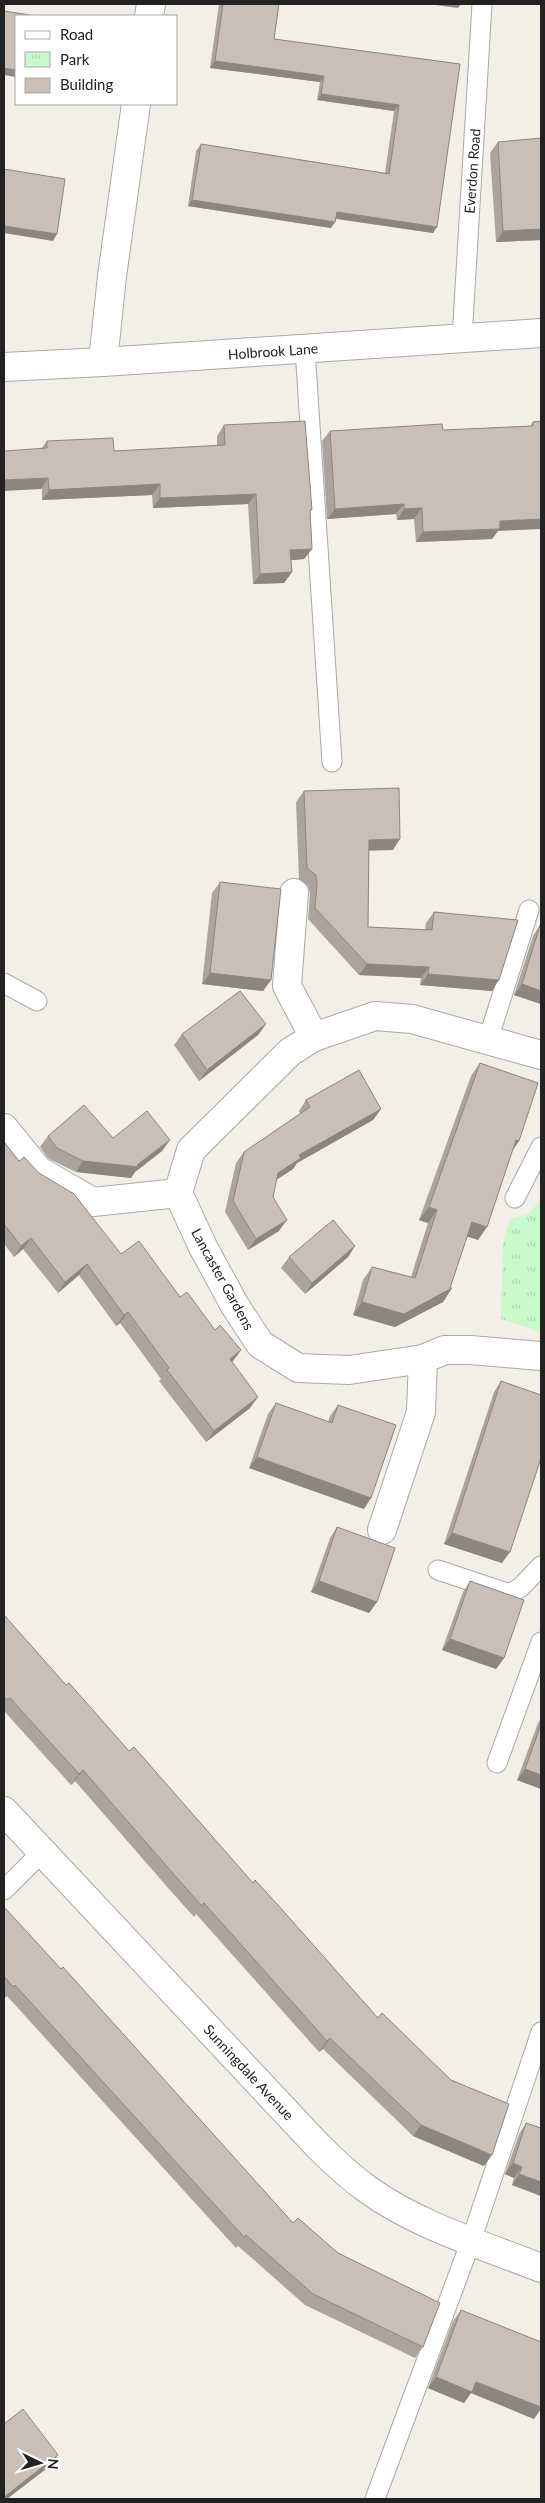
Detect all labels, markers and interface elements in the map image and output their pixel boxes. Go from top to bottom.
legend [15,15,178,105]
text: Road [60,25,93,43]
text: Park [60,50,90,68]
text: Building [60,75,113,93]
street label: Everdon Road [461,128,483,214]
street label: Holbrook Lane [227,339,319,363]
street label: Lancaster Gardens [188,1225,258,1333]
street label: Sunningdale Avenue [200,2021,298,2123]
north arrow [15,2438,65,2488]
text: N [45,2458,62,2470]

